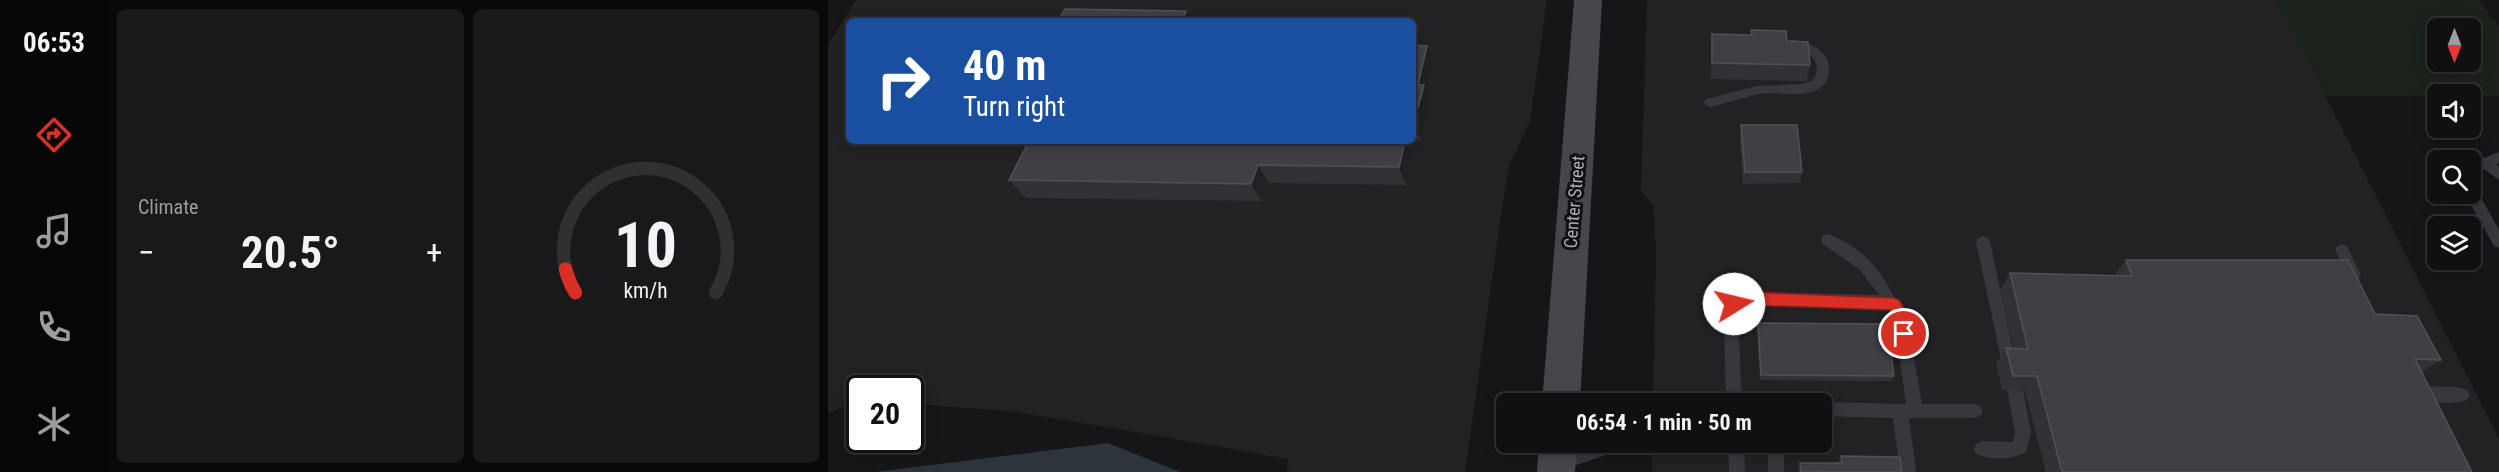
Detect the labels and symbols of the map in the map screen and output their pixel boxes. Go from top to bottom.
north arrow [2427,18,2481,72]
street label: Center Street [1559,155,1589,249]
position arrow [1702,272,1766,336]
pin [1878,308,1929,359]
speed limit sign: 20 [846,375,924,453]

